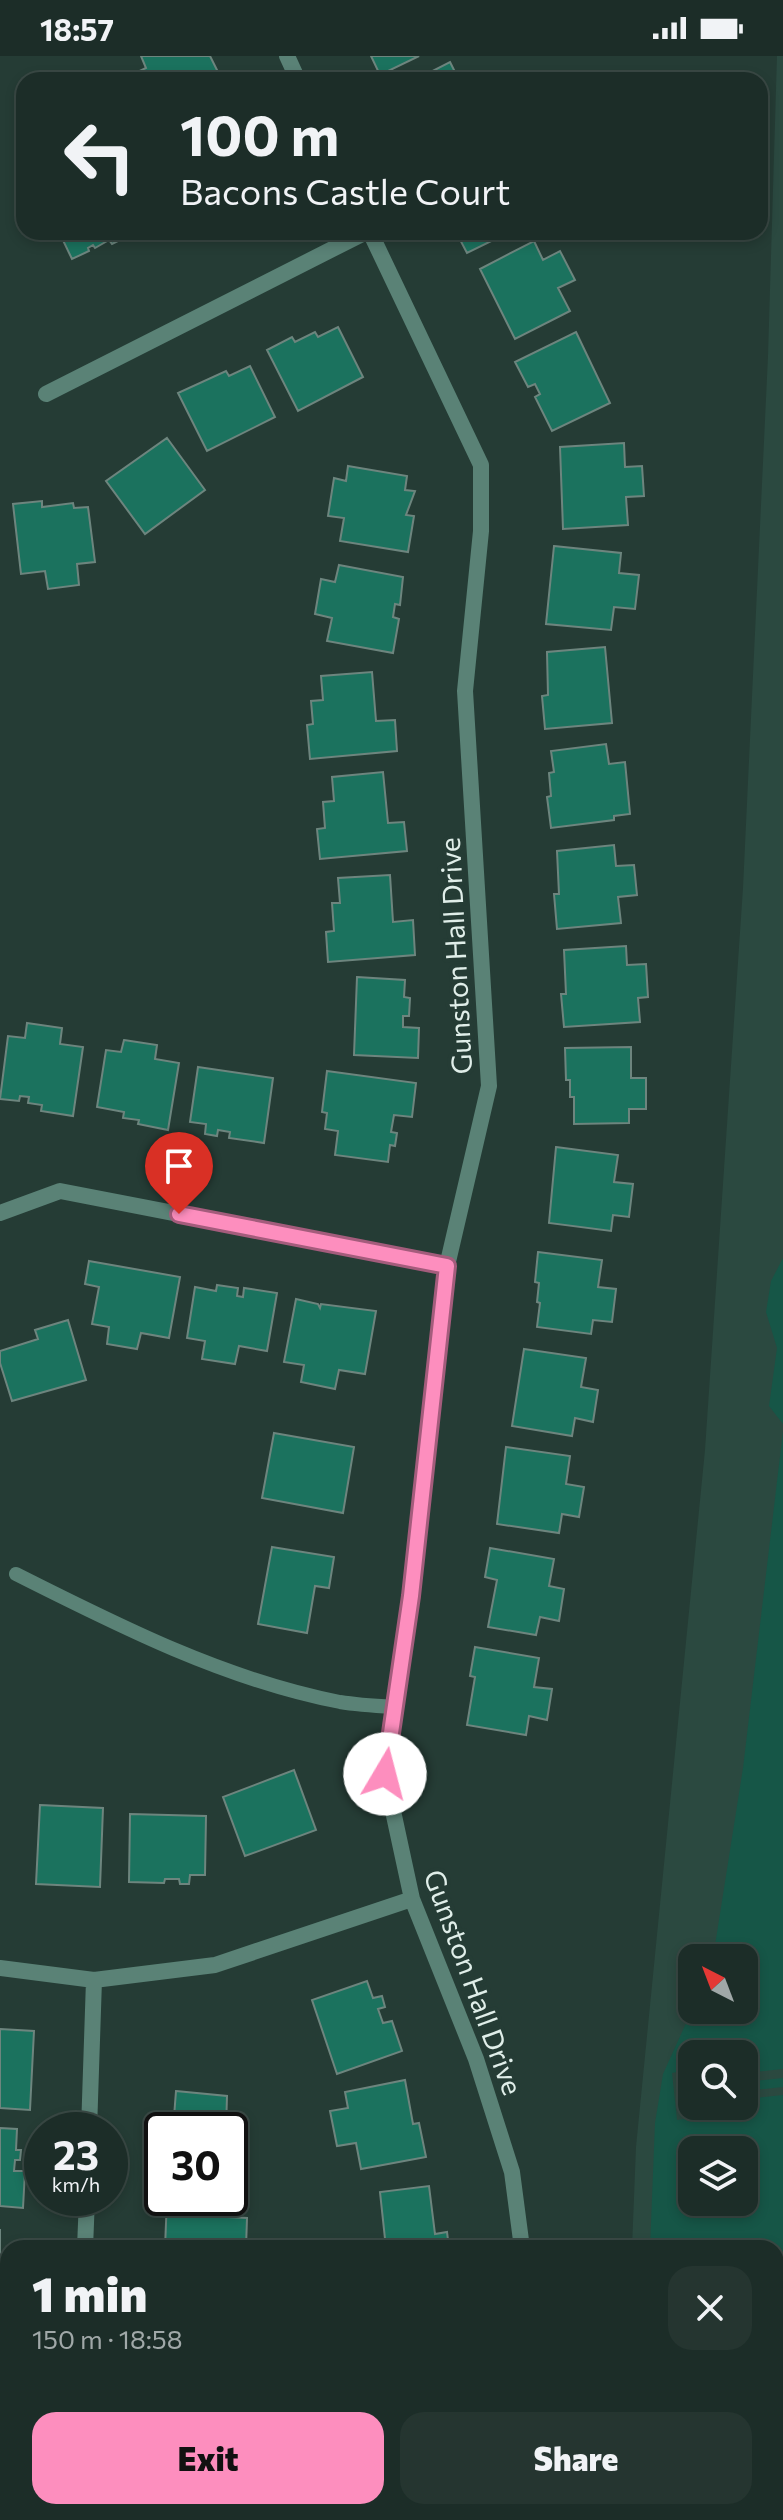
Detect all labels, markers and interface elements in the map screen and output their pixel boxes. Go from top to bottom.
text: 18:57 [40,10,114,47]
text: 100 m [180,99,339,168]
icon: left [48,104,152,208]
text: Bacons Castle Court [180,168,510,212]
street label: Gunston Hall Drive [432,837,478,1075]
pin [145,1132,213,1214]
icon: arrive [157,1144,201,1188]
position arrow [343,1732,427,1816]
street label: Gunston Hall Drive [417,1865,531,2099]
north arrow [678,1944,758,2024]
map controls [678,1944,758,2216]
button: search [678,2040,758,2120]
speed limit sign: 30 [144,2112,248,2216]
text: 23 [53,2129,99,2178]
button: layers [678,2136,758,2216]
text: km/h [52,2172,100,2196]
text: 1 min [32,2263,147,2322]
button: close [668,2266,752,2350]
text: 150 m · 18:58 [32,2323,183,2354]
button: Exit [32,2412,384,2504]
button: Share [400,2412,752,2504]

